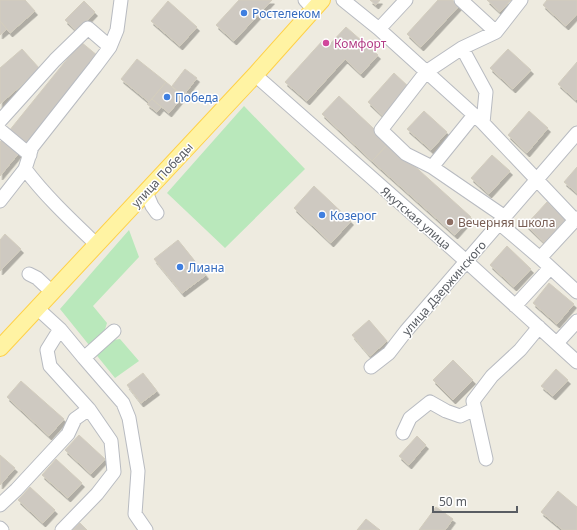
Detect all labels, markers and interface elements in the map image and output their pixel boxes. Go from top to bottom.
place label: Ростелеком [252,5,320,22]
marker: Ростелеком [239,8,249,18]
place label: Комфорт [334,35,387,52]
marker: Комфорт [321,38,331,48]
place label: Победа [175,89,219,106]
marker: Победа [162,92,172,102]
street label: улица Победы [127,139,197,211]
street label: Якутская улица [377,183,455,253]
place label: Козерог [330,207,377,224]
marker: Козерог [317,210,327,220]
place label: Вечерняя школа [458,214,555,231]
marker: Вечерняя школа [445,217,455,227]
street label: улица Дзержинского [398,237,490,339]
place label: Лиана [188,259,225,276]
marker: Лиана [175,262,185,272]
scale bar [433,488,517,514]
text: 50 m [439,493,467,510]

